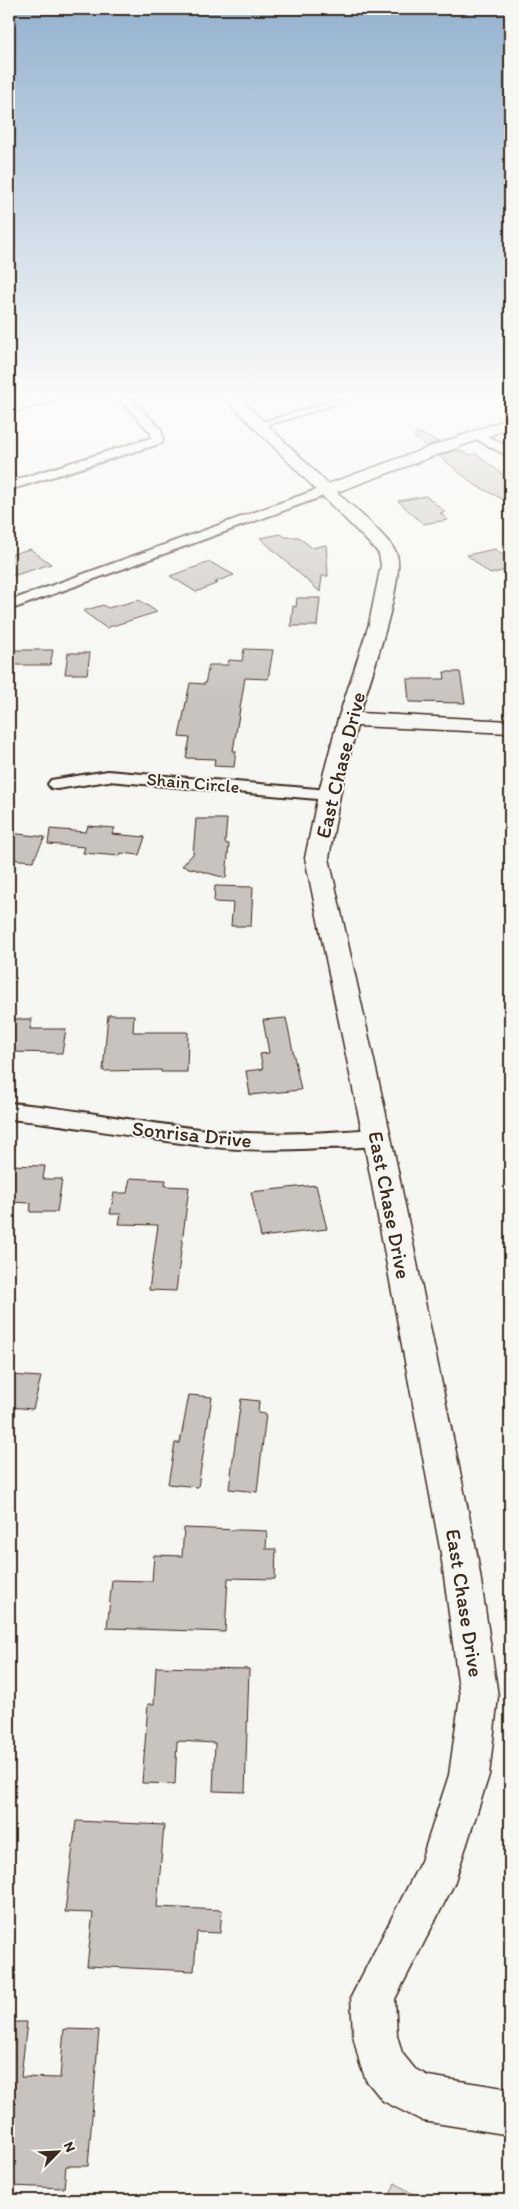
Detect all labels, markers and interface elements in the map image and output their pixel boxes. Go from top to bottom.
street label: East Chase Drive [310,689,370,841]
street label: Shain Circle [146,768,240,798]
street label: Sonrisa Drive [131,1115,253,1153]
street label: East Chase Drive [363,1129,417,1281]
street label: East Chase Drive [441,1527,489,1679]
north arrow [32,2126,82,2176]
text: N [60,2139,79,2155]

